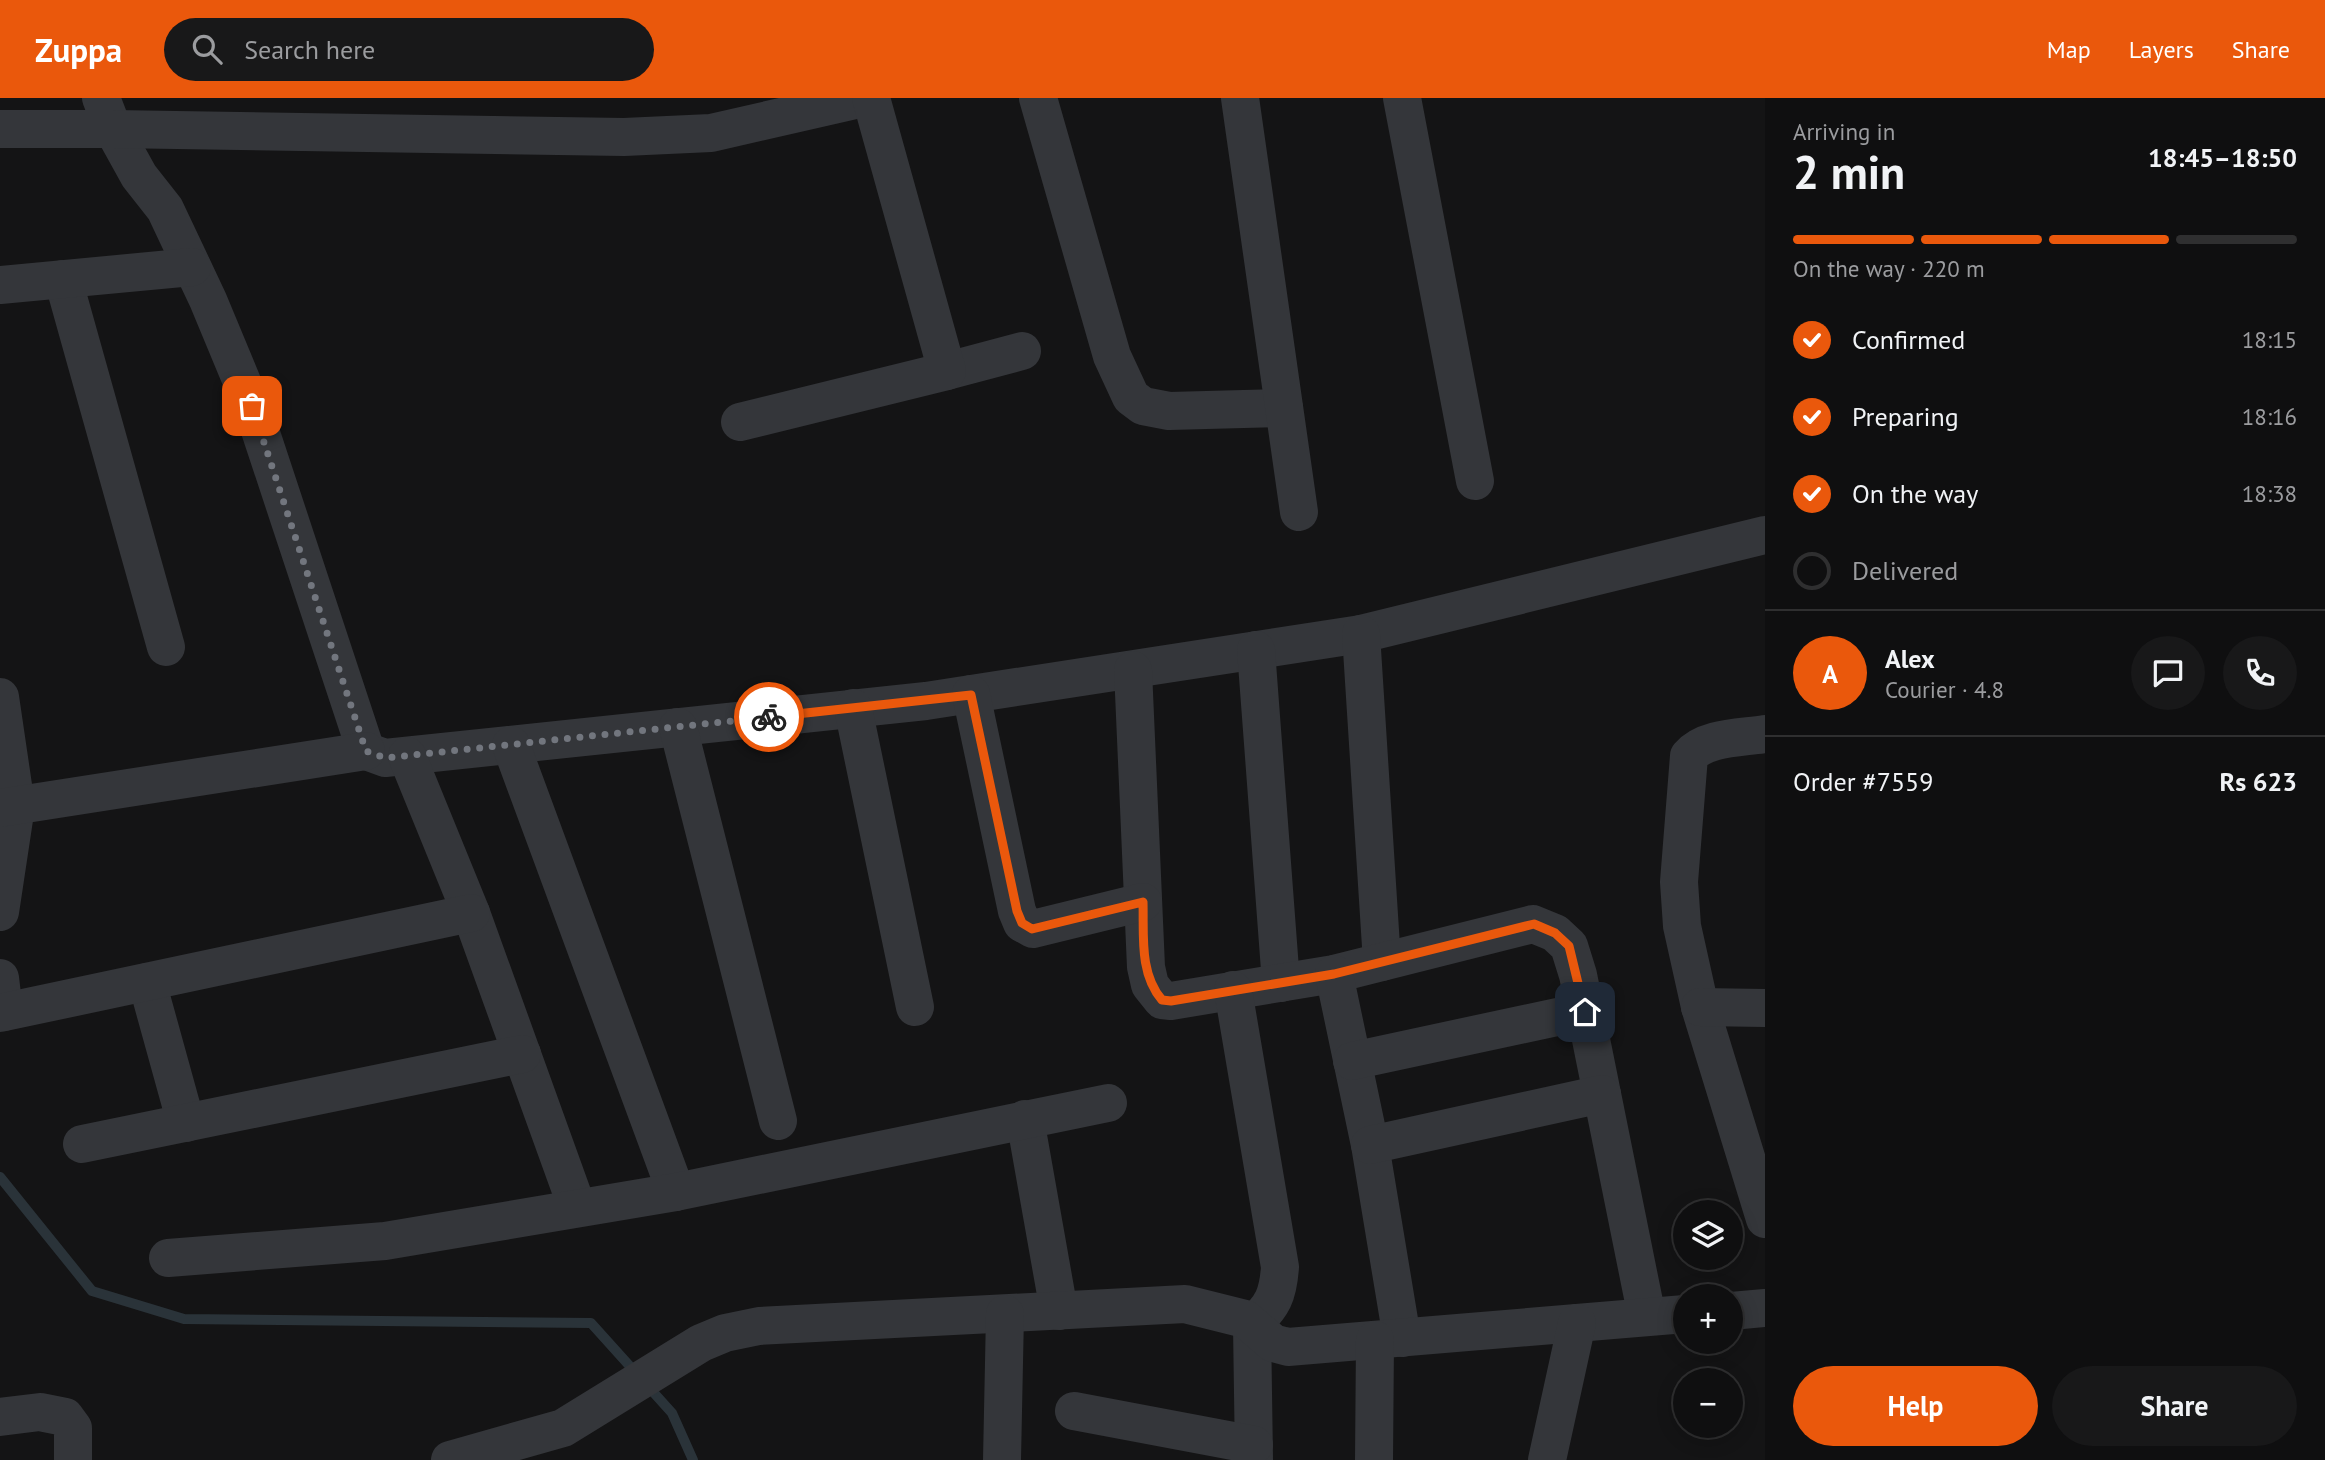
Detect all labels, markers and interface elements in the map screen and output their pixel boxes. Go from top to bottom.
search box [164,18,654,81]
text: Zuppa [35,28,122,71]
icon: search [188,30,226,68]
text: Search here [244,33,375,66]
text: Map [2047,34,2091,65]
text: Layers [2129,34,2194,65]
text: Share [2232,34,2290,65]
text: Arriving in [1793,117,1895,146]
text: 18:45–18:50 [2148,141,2297,174]
text: 2 min [1793,142,1905,202]
text: On the way · 220 m [1793,254,1985,283]
icon: check [1793,321,1831,359]
text: Confirmed [1852,323,1965,356]
text: 18:15 [2242,325,2297,354]
pin [222,376,282,436]
icon: bag [233,387,271,425]
icon: check [1793,398,1831,436]
text: Preparing [1852,400,1959,433]
text: 18:16 [2242,402,2297,431]
icon: check [1793,475,1831,513]
text: On the way [1852,477,1978,510]
text: 18:38 [2242,479,2297,508]
text: Delivered [1852,554,1958,587]
button: chat [2131,636,2205,710]
button: phone [2223,636,2297,710]
text: Alex [1885,642,1935,675]
text: A [1822,657,1838,690]
text: Courier · 4.8 [1885,675,2004,704]
courier [734,682,804,752]
icon: bike [750,698,788,736]
text: Order #7559 [1793,765,1933,798]
text: Rs 623 [2220,765,2297,798]
pin [1555,982,1615,1042]
icon: home [1566,993,1604,1031]
map controls [1673,1200,1743,1438]
button: layers [1673,1200,1743,1270]
button: + [1673,1284,1743,1354]
button: Help [1793,1366,2038,1446]
button: Share [2052,1366,2297,1446]
button: − [1673,1368,1743,1438]

